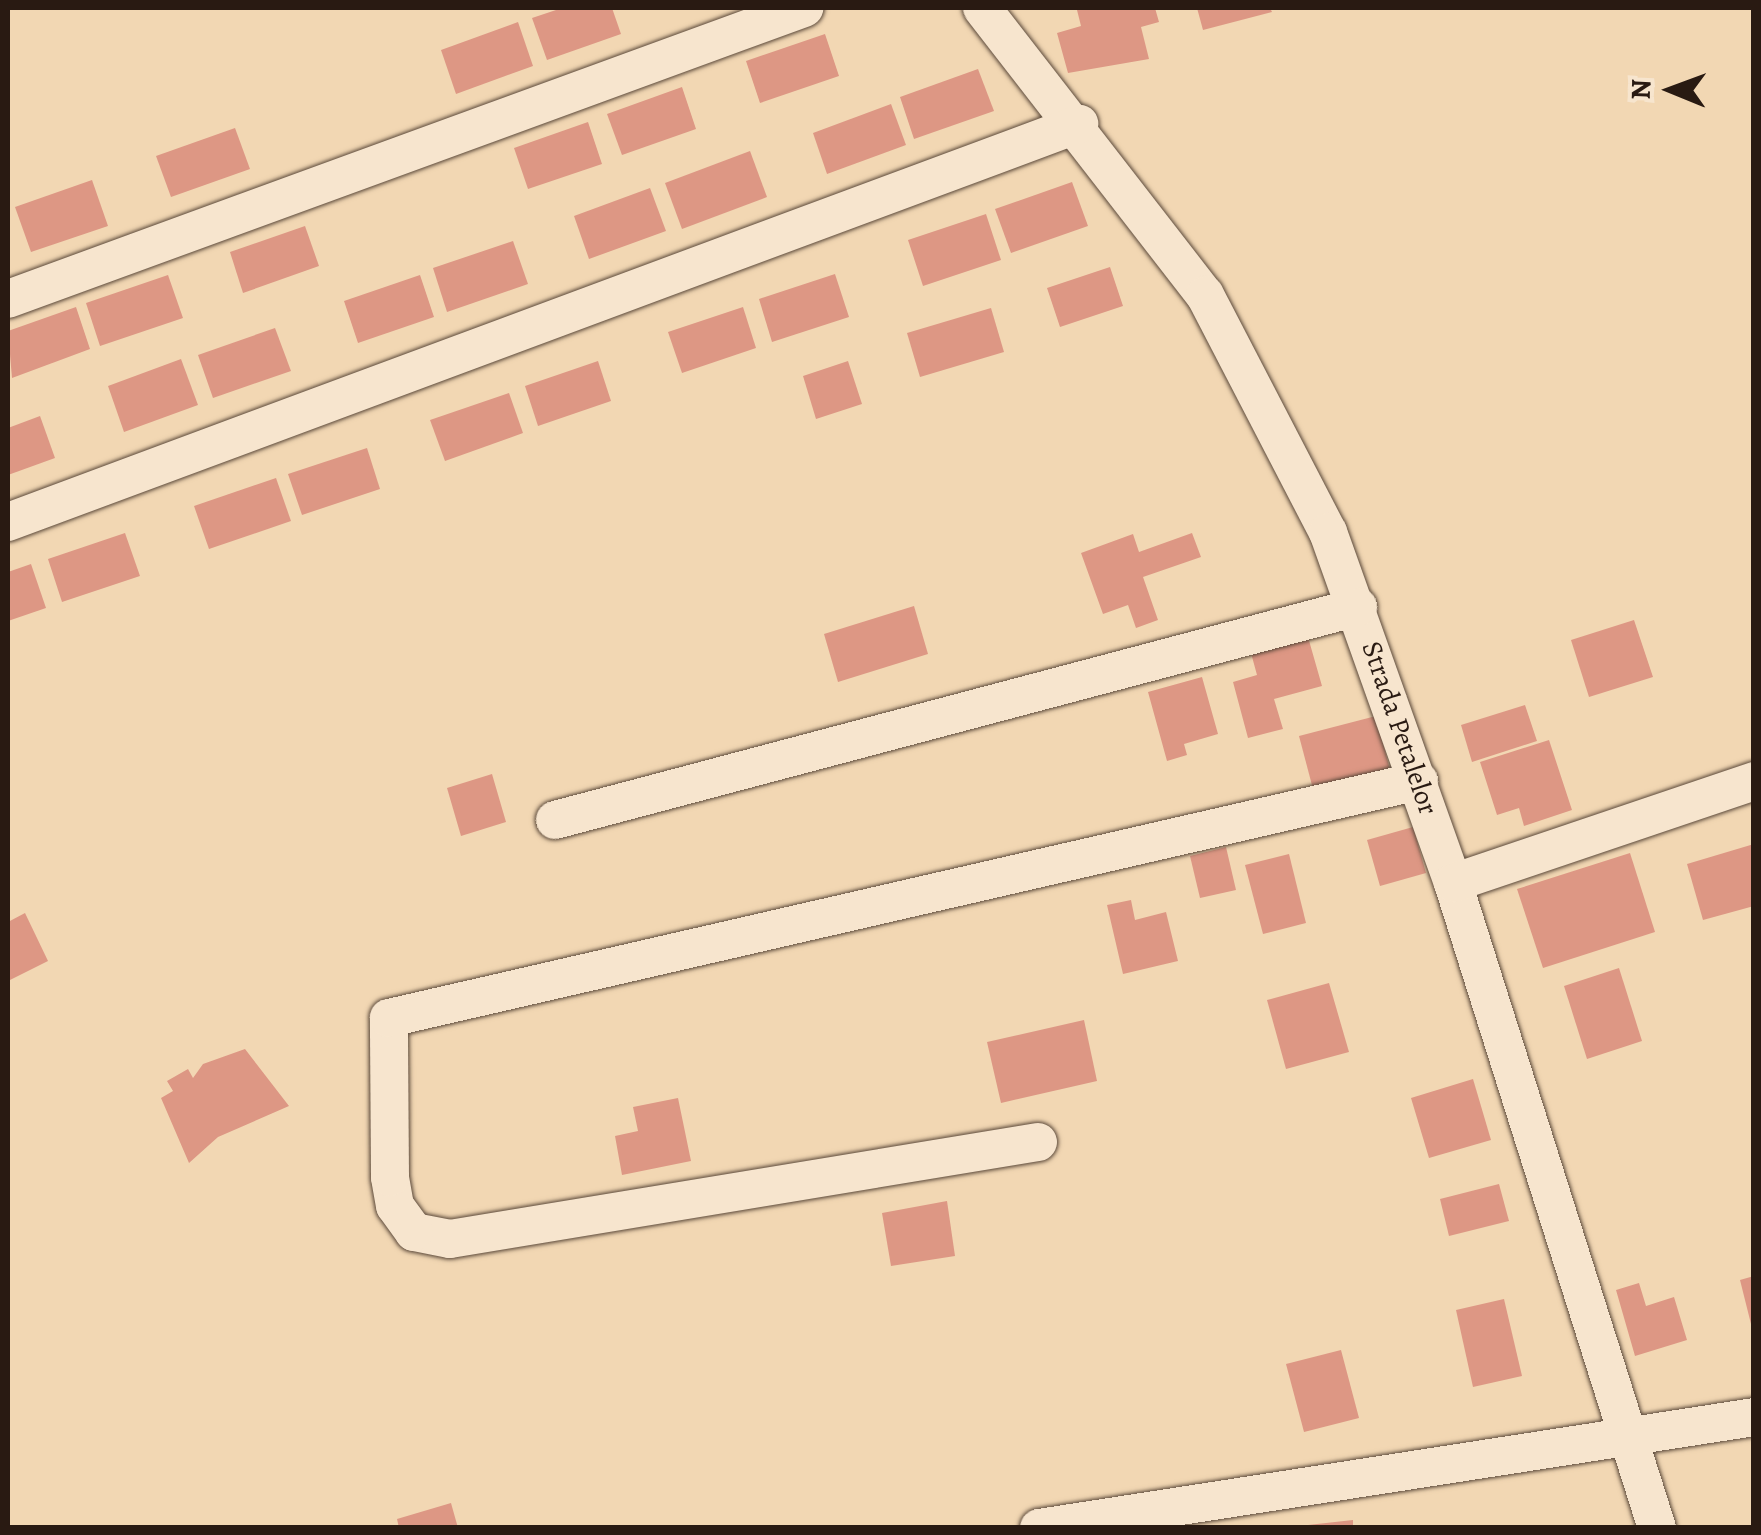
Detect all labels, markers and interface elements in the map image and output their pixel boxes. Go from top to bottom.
north arrow [1621,40,1721,140]
text: N [1622,79,1660,100]
street label: Strada Petalelor [1355,637,1445,819]

